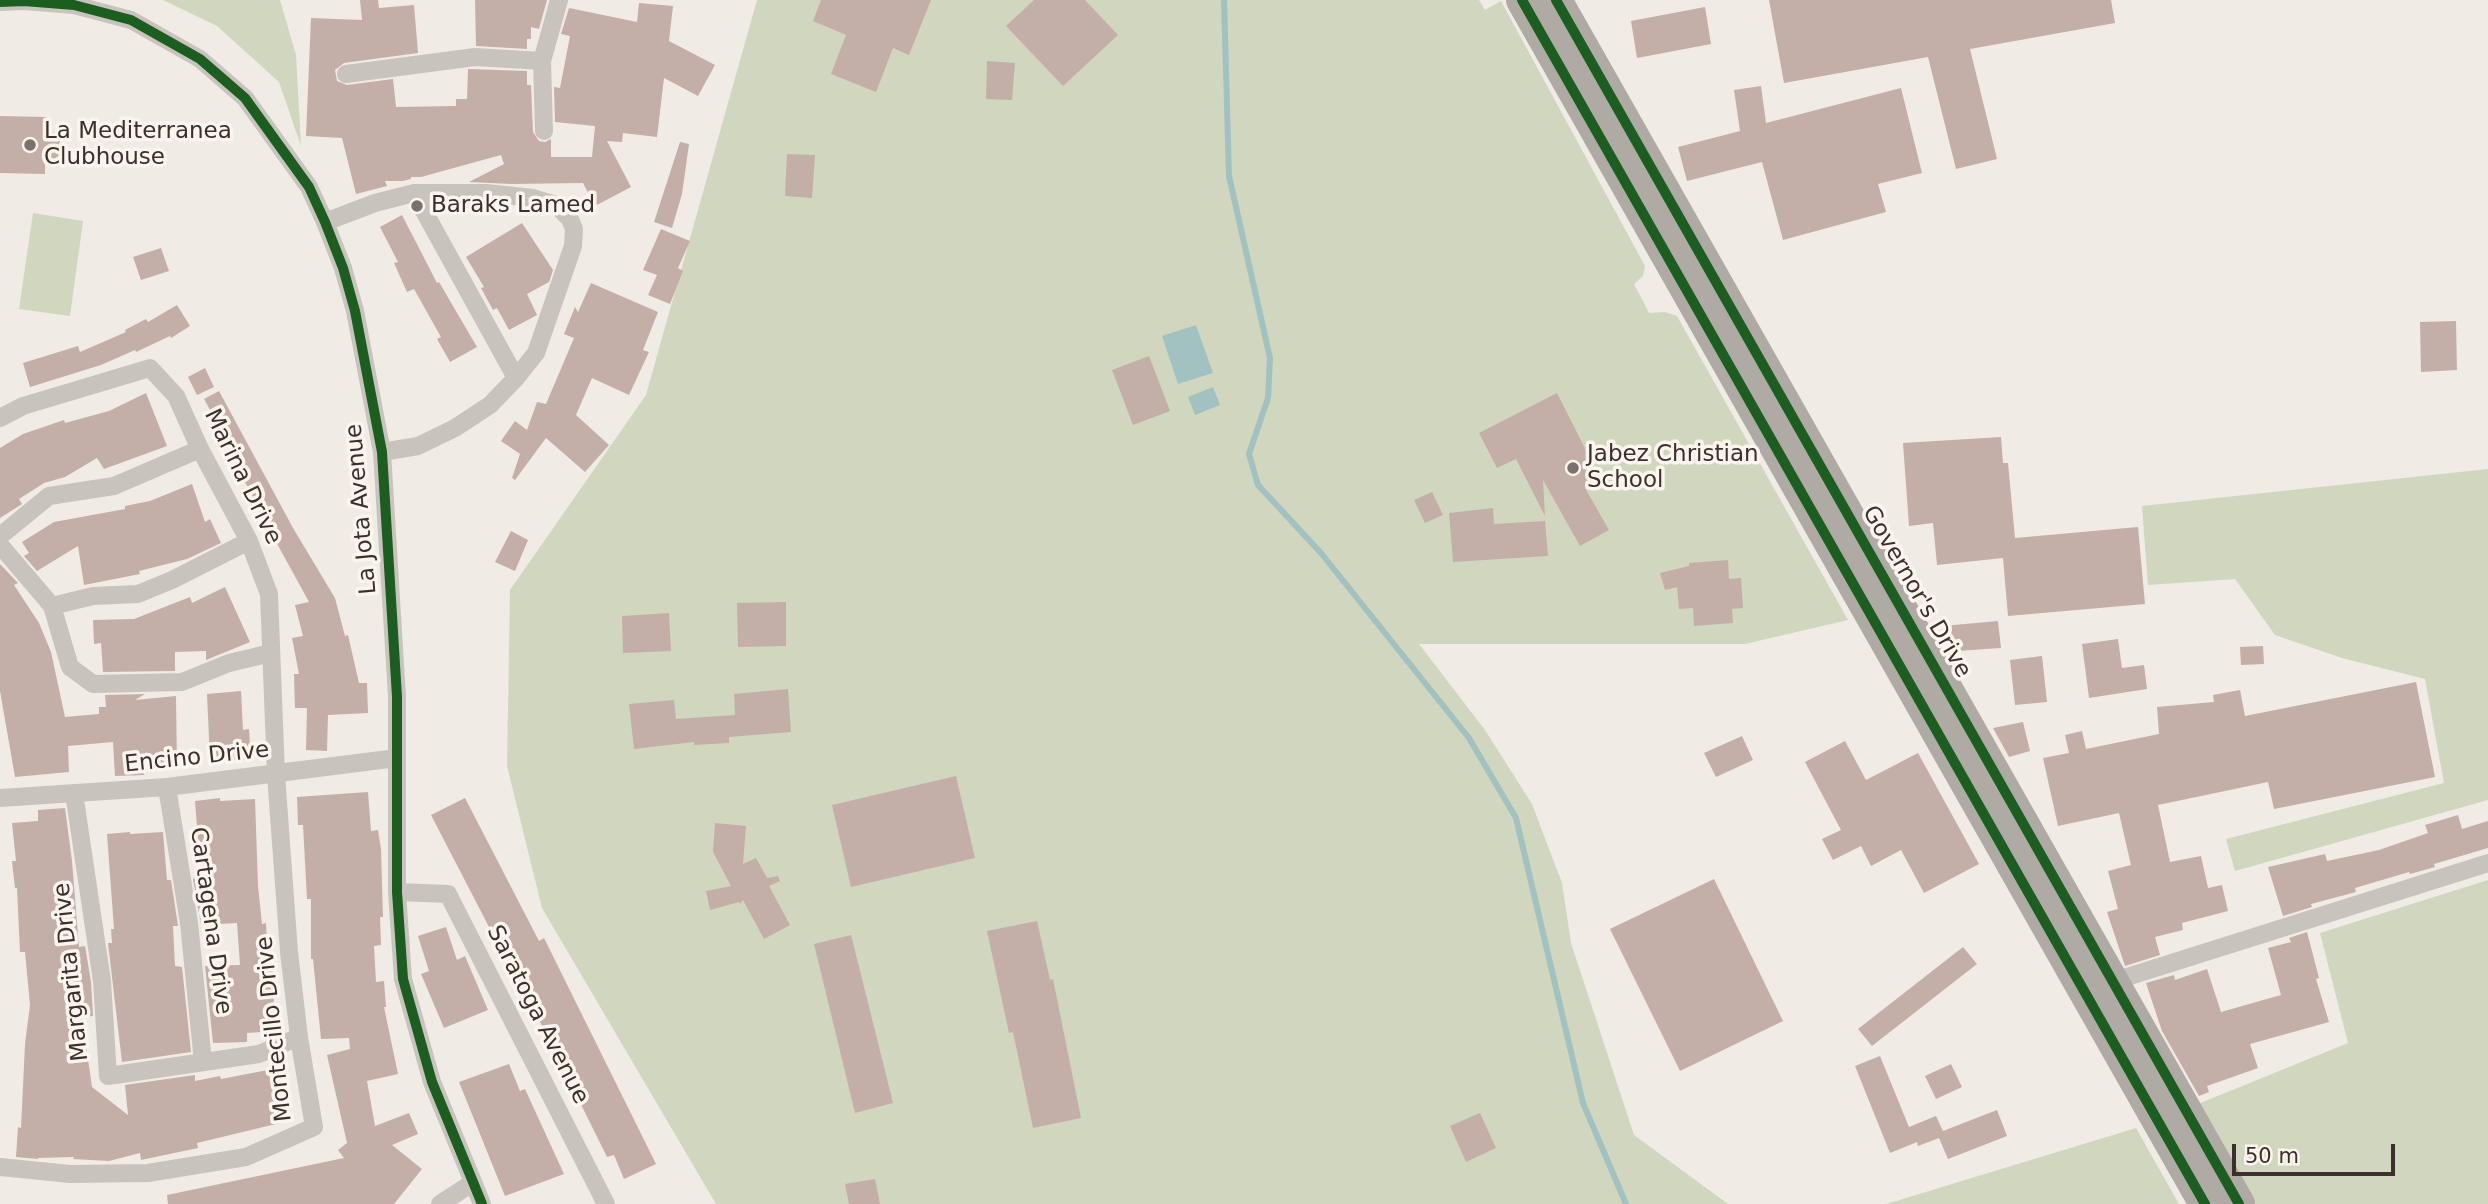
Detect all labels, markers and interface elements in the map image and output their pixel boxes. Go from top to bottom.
place label: La Mediterranea Clubhouse [44,118,232,172]
marker: La Mediterranea Clubhouse [22,137,38,153]
place label: Baraks Lamed [431,192,595,220]
marker: Baraks Lamed [409,198,425,214]
street label: Marina Drive [197,405,287,549]
street label: La Jota Avenue [341,423,383,595]
place label: Jabez Christian School [1587,441,1759,495]
marker: Jabez Christian School [1565,460,1581,476]
street label: Governor's Drive [1856,501,1976,683]
street label: Encino Drive [123,737,271,779]
street label: Cartagena Drive [183,826,237,1016]
street label: Margarita Drive [49,881,95,1063]
street label: Saratoga Avenue [480,921,594,1109]
street label: Montecillo Drive [252,935,298,1123]
scale bar [2236,1130,2399,1174]
text: 50 m [2245,1144,2299,1168]

